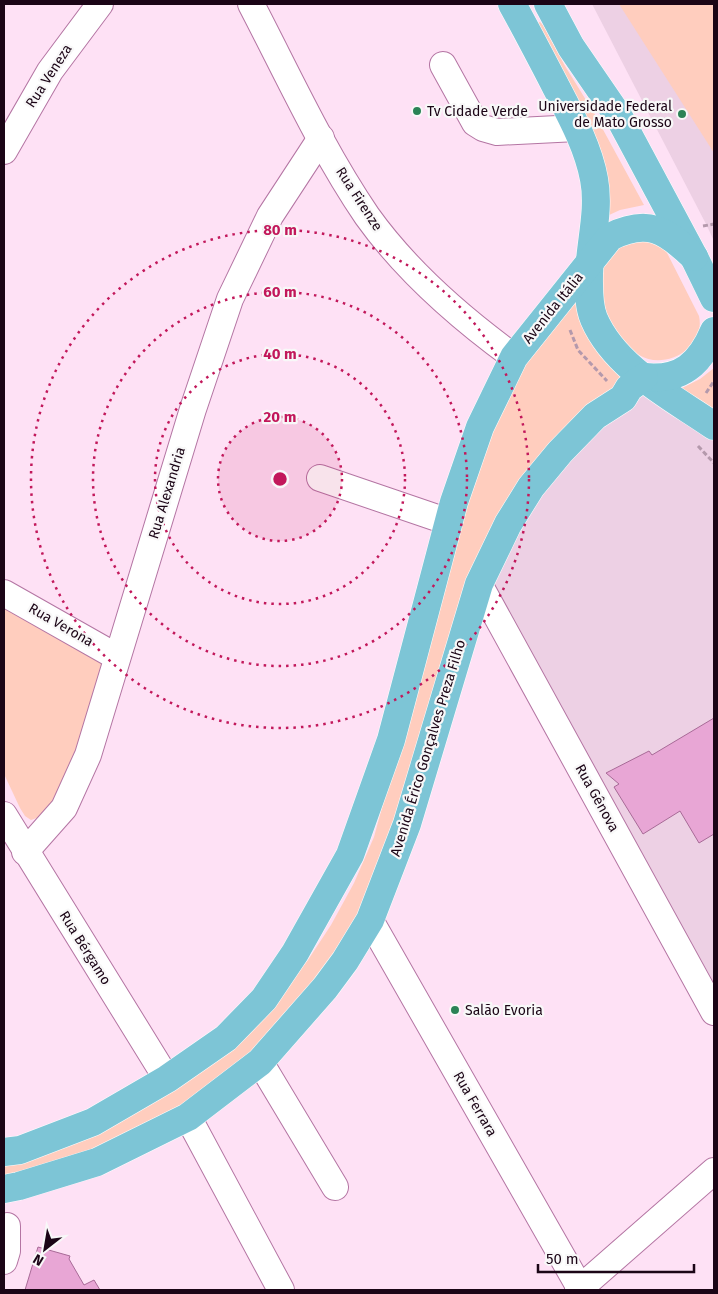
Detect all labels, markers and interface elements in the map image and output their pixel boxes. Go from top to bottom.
street label: Rua Veneza [22,41,76,111]
place label: Universidade Federal de Mato Grosso [538,98,672,131]
place label: Tv Cidade Verde [427,103,528,120]
marker: Tv Cidade Verde [411,105,423,117]
marker: Universidade Federal de Mato Grosso [676,108,688,120]
street label: Rua Firenze [332,164,386,234]
text: 80 m [263,221,297,239]
street label: Avenida Itália [519,269,587,347]
text: 60 m [263,283,297,301]
text: 40 m [263,345,297,363]
text: 20 m [264,408,296,426]
street label: Rua Alexandria [145,445,189,541]
centre of rings [271,470,289,488]
street label: Rua Verona [26,600,96,650]
street label: Avenida Érico Gonçalves Preza Filho [386,637,469,858]
street label: Rua Gênova [571,761,623,835]
street label: Rua Bérgamo [56,908,114,988]
place label: Salão Evoria [465,1002,543,1019]
marker: Salão Evoria [449,1004,461,1016]
street label: Rua Ferrara [450,1068,500,1140]
north arrow [20,1224,70,1274]
scale bar [538,1242,694,1274]
text: N [30,1250,47,1269]
text: 50 m [546,1250,579,1268]

